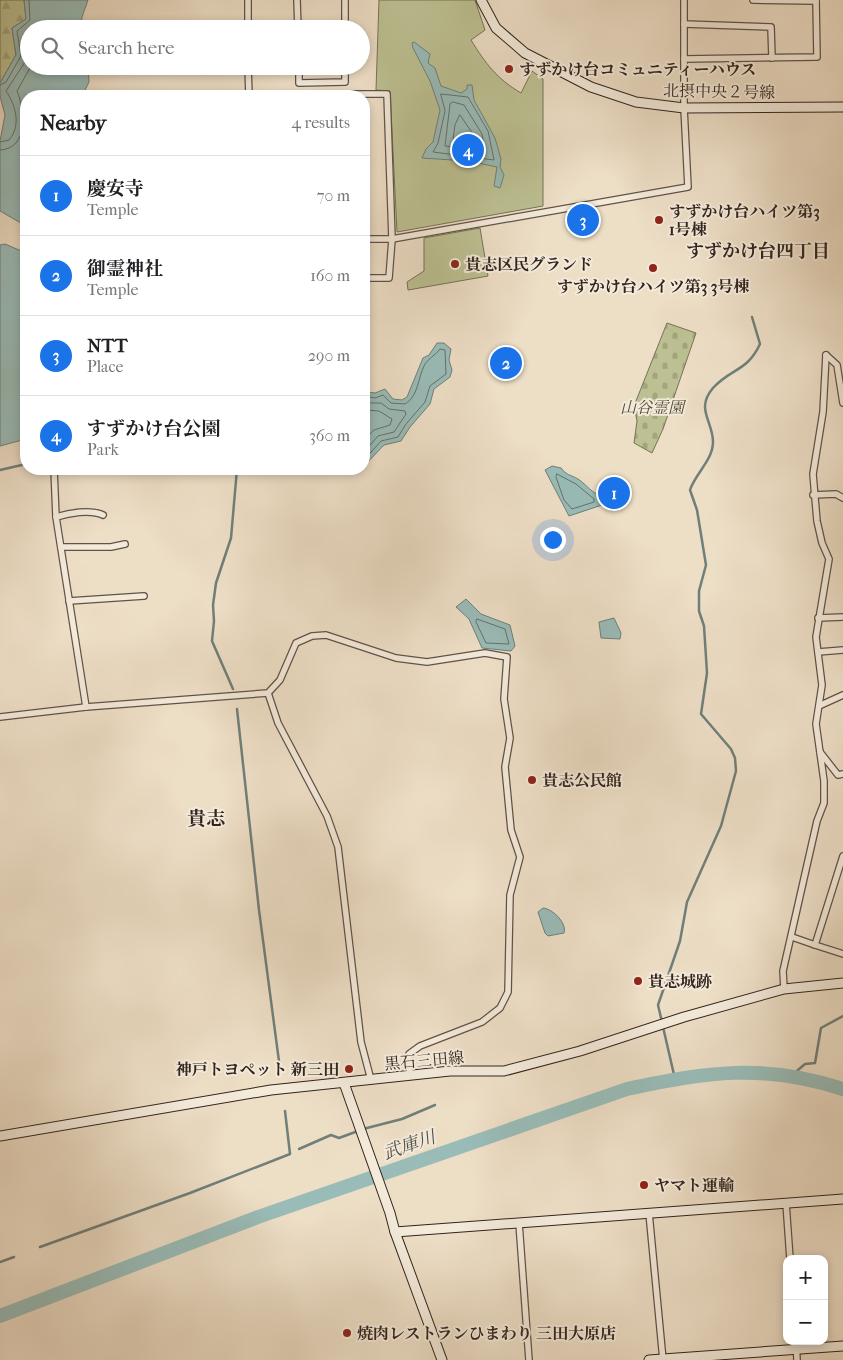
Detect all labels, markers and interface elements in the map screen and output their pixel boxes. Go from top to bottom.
search box [20,20,370,75]
icon: search [38,34,66,62]
text: Search here [78,37,174,59]
place label: すずかけ台コミュニティーハウス [519,60,756,79]
marker: すずかけ台コミュニティーハウス [503,63,515,75]
street label: 北摂中央２号線 [663,81,775,102]
text: Nearby [40,111,106,135]
text: 4 results [292,113,350,132]
pin: 4 [452,131,484,169]
text: 慶安寺 [87,178,144,200]
text: 1 [53,186,59,205]
text: 70 m [317,186,350,205]
text: Temple [87,200,138,219]
pin: 3 [567,201,599,239]
place label: すずかけ台ハイツ第3 1号棟 [669,202,820,239]
marker: すずかけ台ハイツ第3 1号棟 [653,214,665,226]
district label: すずかけ台四丁目 [686,241,830,262]
place label: 貴志区民グランド [465,255,593,274]
text: 御霊神社 [87,258,163,280]
marker: 貴志区民グランド [449,258,461,270]
marker: すずかけ台ハイツ第3 3号棟 [647,262,659,274]
text: 2 [52,266,60,285]
text: 160 m [310,266,350,285]
place label: すずかけ台ハイツ第3 3号棟 [557,277,749,297]
text: Temple [87,280,138,299]
text: NTT [87,335,127,357]
pin: 2 [490,344,522,382]
text: 3 [53,346,59,365]
text: 290 m [308,346,350,365]
text: Place [87,357,123,376]
park label: 山谷霊園 [620,398,687,417]
text: すずかけ台公園 [87,418,220,440]
text: 4 [51,426,61,445]
text: 360 m [309,426,350,445]
text: Park [87,440,119,459]
pin: 1 [598,474,630,512]
your location [540,527,566,553]
place label: 貴志公民館 [542,771,622,790]
marker: 貴志公民館 [526,774,538,786]
district label: 貴志 [187,808,225,830]
place label: 貴志城跡 [648,972,712,991]
marker: 貴志城跡 [632,975,644,987]
street label: 黒石三田線 [383,1048,465,1073]
place label: 神戸トヨペット 新三田 [176,1060,339,1079]
marker: 神戸トヨペット 新三田 [343,1063,355,1075]
water label: 武庫川 [380,1126,440,1164]
place label: ヤマト運輸 [654,1176,735,1195]
marker: ヤマト運輸 [638,1179,650,1191]
map controls [783,1255,828,1345]
button: + [783,1255,828,1300]
button: − [783,1300,828,1345]
place label: 焼肉レストランひまわり 三田大原店 [357,1324,616,1343]
marker: 焼肉レストランひまわり 三田大原店 [341,1327,353,1339]

